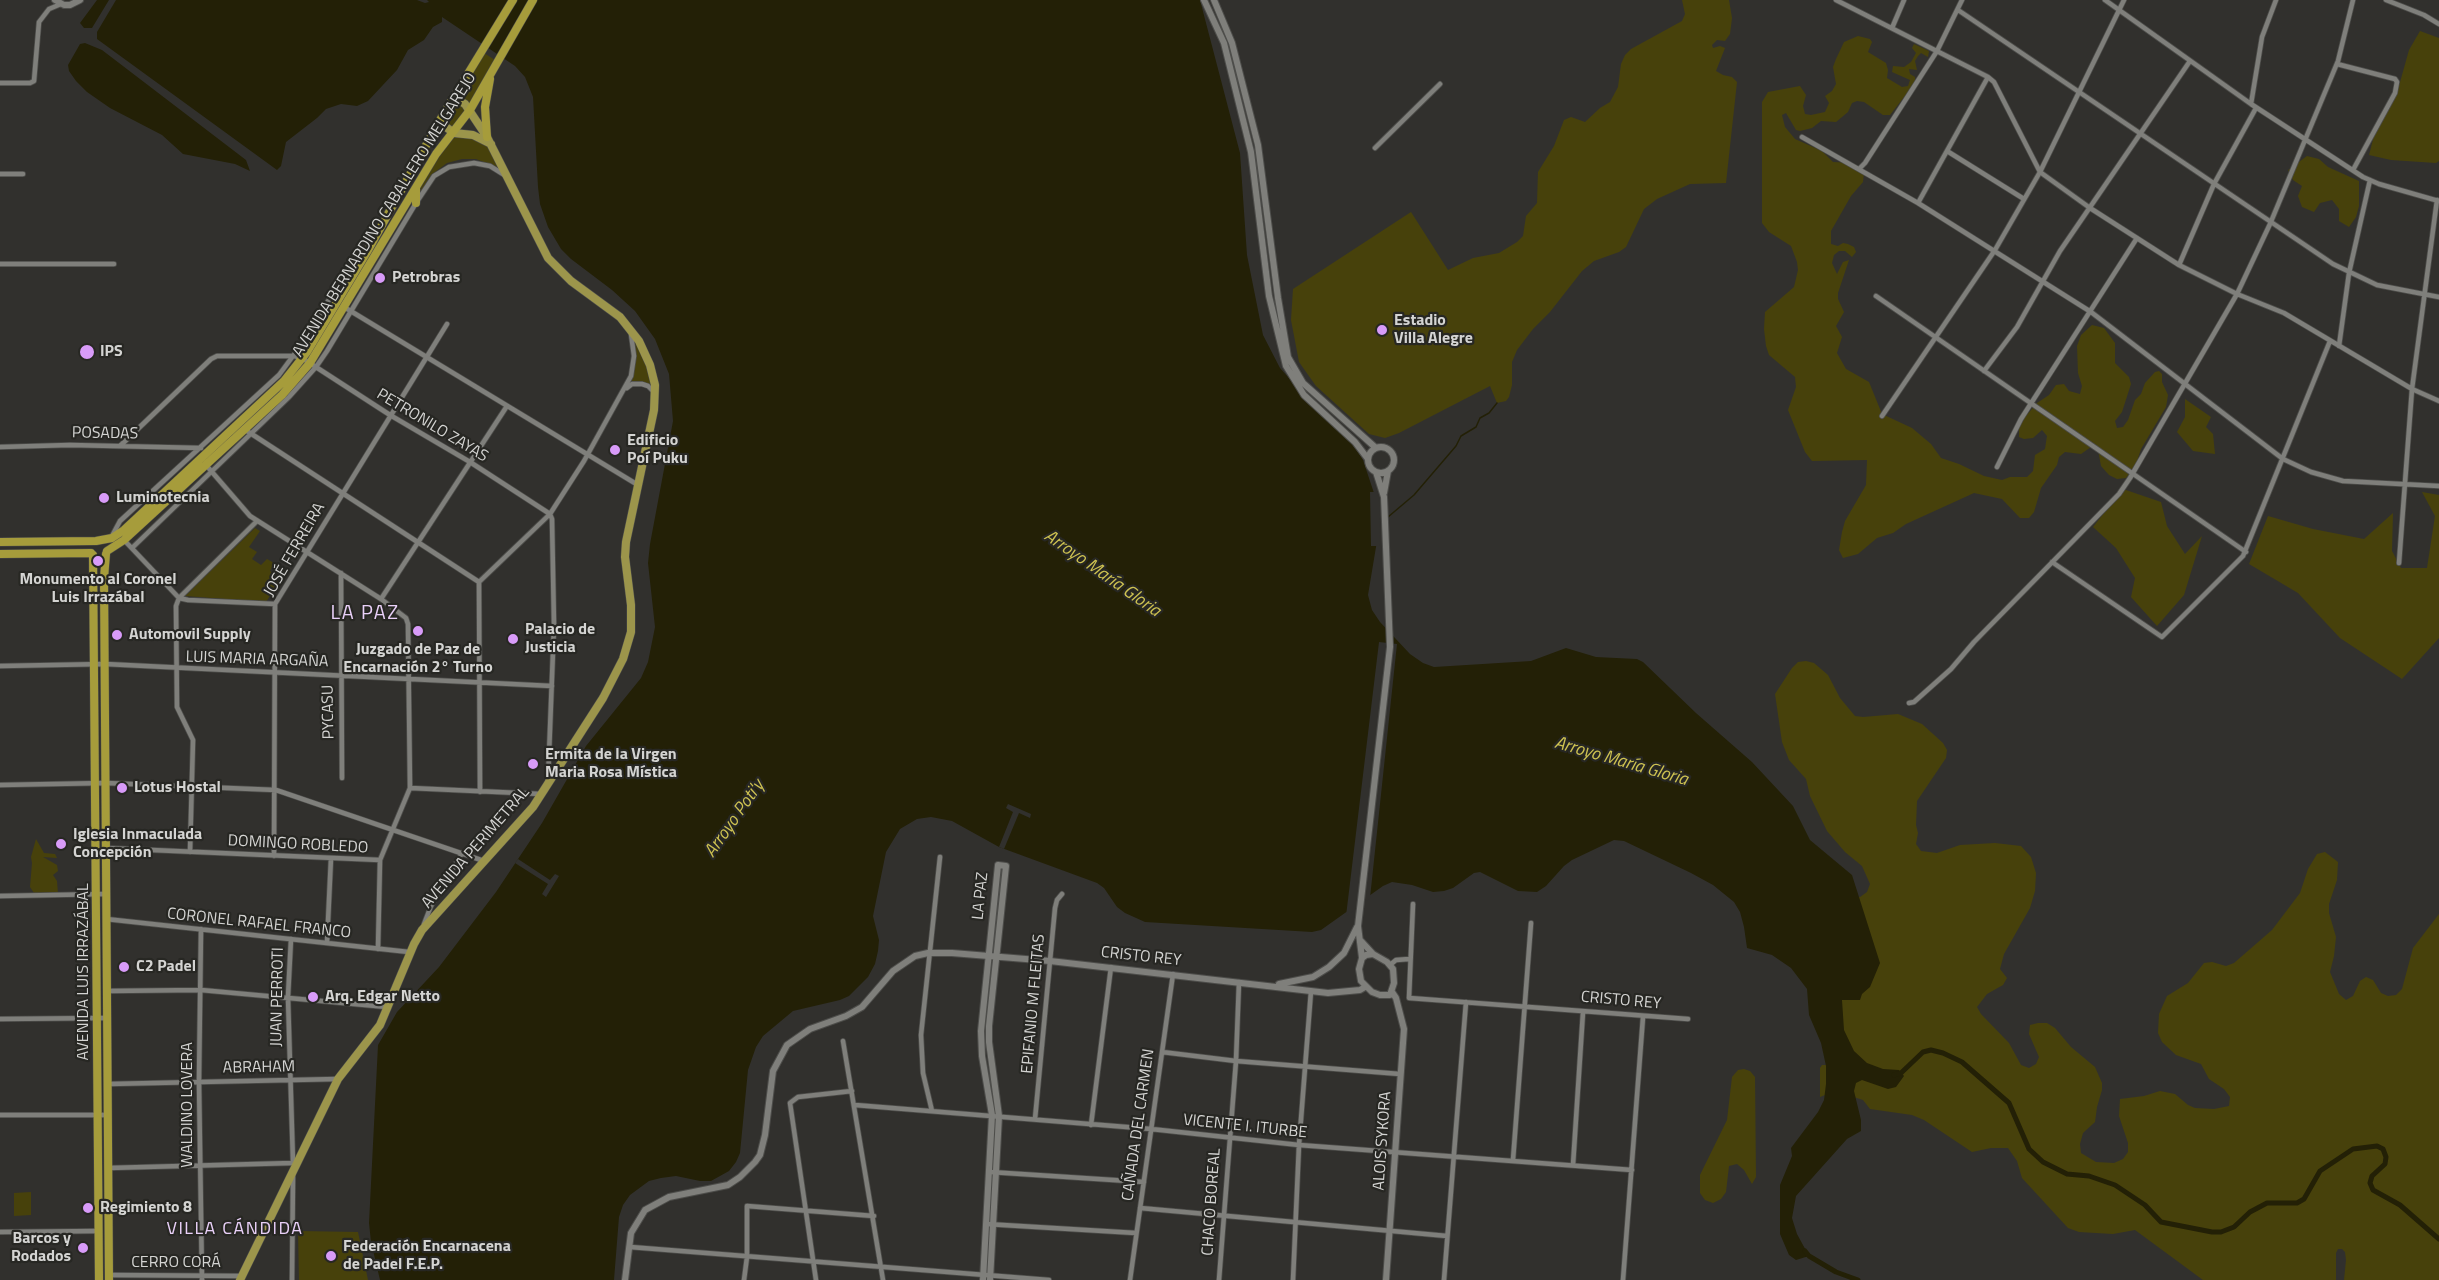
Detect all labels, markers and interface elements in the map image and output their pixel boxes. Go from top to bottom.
street label: AVENIDA BERNARDINO CABALLERO MELGAREJO [289,69,481,361]
place label: Petrobras [392,268,460,288]
marker: Petrobras [373,271,387,285]
place label: Estadio Villa Alegre [1394,311,1473,349]
marker: Estadio Villa Alegre [1375,323,1389,337]
place label: IPS [100,342,123,362]
marker: IPS [78,343,96,361]
street label: PETRONILO ZAYAS [373,385,491,467]
street label: POSADAS [72,424,138,444]
place label: Edificio Poí Puku [627,431,688,469]
marker: Edificio Poí Puku [608,443,622,457]
place label: Luminotecnia [116,488,210,508]
marker: Luminotecnia [97,491,111,505]
street label: JOSÉ FERREIRA [260,500,330,600]
water label: Arroyo María Gloria [1040,526,1164,622]
marker: Monumento al Coronel Luis Irrazábal [91,554,105,568]
place label: Monumento al Coronel Luis Irrazábal [19,570,177,608]
district label: LA PAZ [331,602,399,626]
place label: Palacio de Justicia [525,620,595,658]
marker: Juzgado de Paz de Encarnación 2° Turno [411,624,425,638]
place label: Automovil Supply [129,625,251,645]
marker: Automovil Supply [110,628,124,642]
marker: Palacio de Justicia [506,632,520,646]
place label: Juzgado de Paz de Encarnación 2° Turno [343,640,493,678]
street label: LUIS MARIA ARGAÑA [185,648,329,672]
street label: PYCASU [319,685,339,739]
water label: Arroyo María Gloria [1552,733,1690,791]
place label: Ermita de la Virgen Maria Rosa Mística [545,745,677,783]
marker: Ermita de la Virgen Maria Rosa Mística [526,757,540,771]
water label: Arroyo Poti'y [700,776,770,862]
place label: Lotus Hostal [134,778,221,798]
marker: Lotus Hostal [115,781,129,795]
street label: AVENIDA PERIMETRAL [418,783,534,913]
place label: Iglesia Inmaculada Concepción [73,825,202,863]
street label: DOMINGO ROBLEDO [227,832,369,858]
marker: Iglesia Inmaculada Concepción [54,837,68,851]
street label: LA PAZ [969,871,993,921]
street label: AVENIDA LUIS IRRAZÁBAL [74,883,94,1061]
street label: CORONEL RAFAEL FRANCO [166,905,352,943]
street label: EPIFANIO M FLEITAS [1018,933,1050,1075]
street label: CRISTO REY [1100,943,1182,971]
street label: JUAN PERROTI [268,947,288,1047]
place label: C2 Padel [136,957,196,977]
marker: C2 Padel [117,960,131,974]
place label: Arq. Edgar Netto [325,987,440,1007]
street label: CRISTO REY [1580,988,1662,1014]
marker: Arq. Edgar Netto [306,990,320,1004]
street label: WALDINO LOVERA [178,1042,198,1168]
street label: CAÑADA DEL CARMEN [1119,1048,1159,1202]
street label: ABRAHAM [223,1058,295,1078]
street label: ALOIS SYKORA [1370,1091,1396,1191]
street label: VICENTE I. ITURBE [1182,1111,1308,1143]
street label: CHACO BOREAL [1199,1148,1225,1256]
place label: Regimiento 8 [100,1198,192,1218]
marker: Regimiento 8 [81,1201,95,1215]
district label: VILLA CÁNDIDA [166,1219,304,1241]
place label: Barcos y Rodados [11,1229,71,1267]
place label: Federación Encarnacena de Padel F.E.P. [343,1237,511,1275]
marker: Barcos y Rodados [76,1241,90,1255]
marker: Federación Encarnacena de Padel F.E.P. [324,1249,338,1263]
street label: CERRO CORÁ [131,1253,221,1273]

